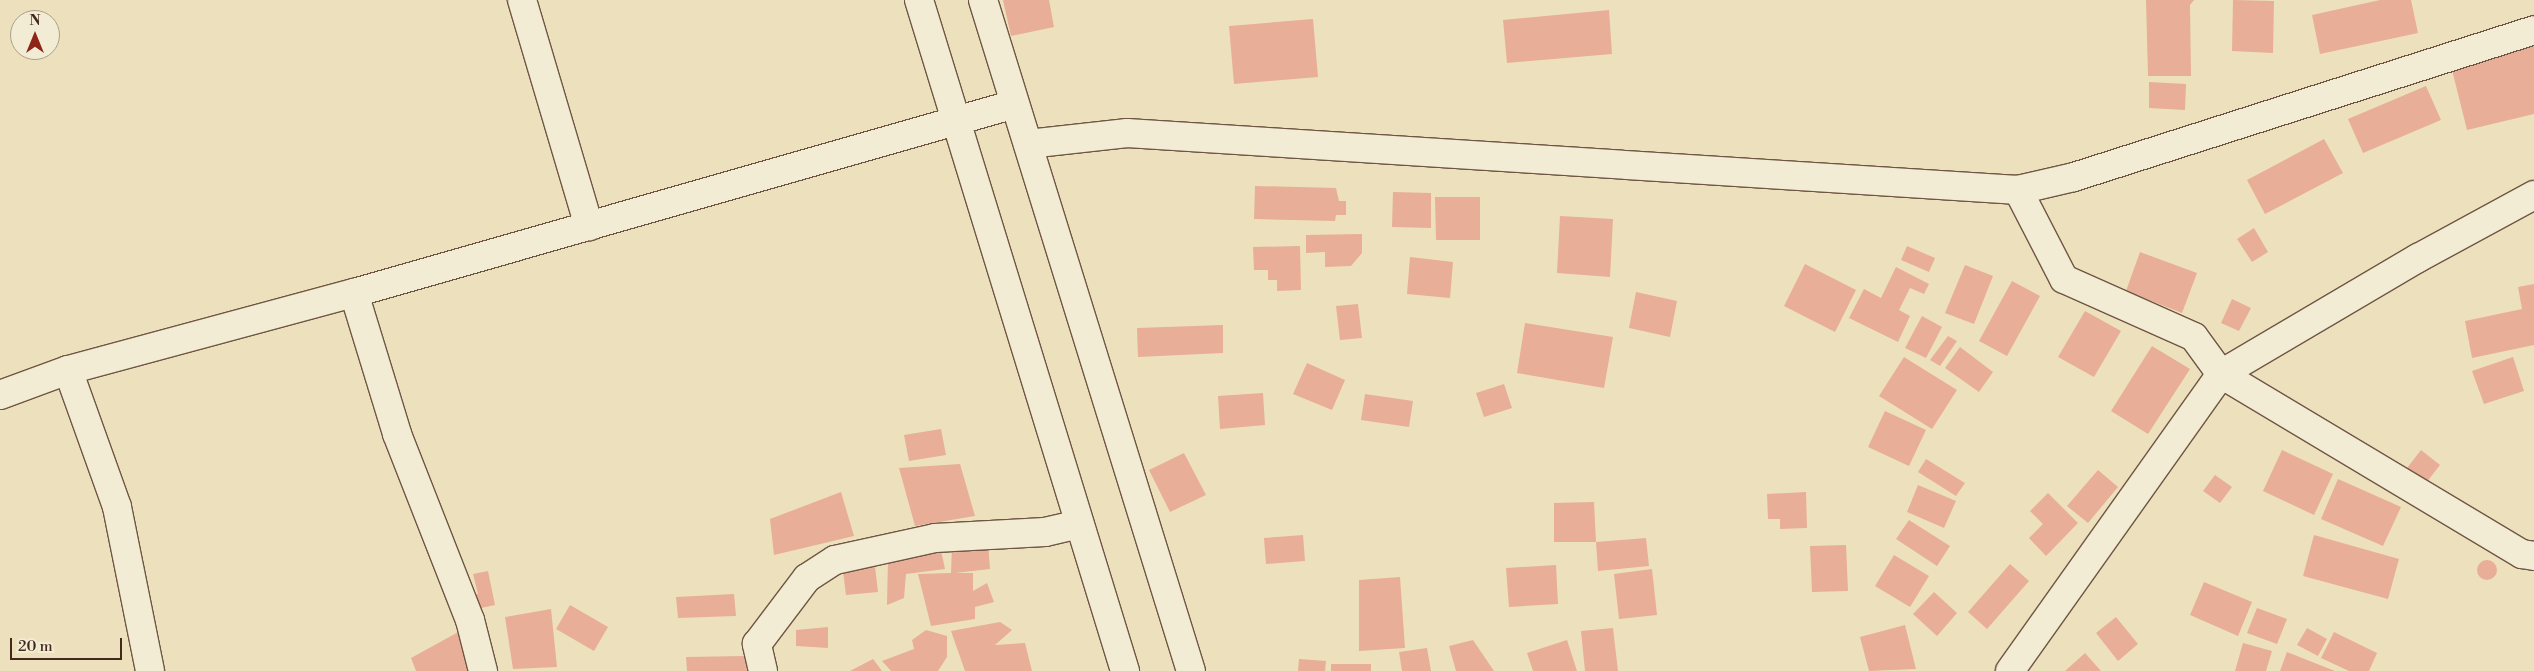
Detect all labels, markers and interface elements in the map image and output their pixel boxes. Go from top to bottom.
north arrow [10,10,60,60]
text: N [29,12,41,30]
scale bar [12,628,125,660]
text: 20 m [18,637,53,656]

